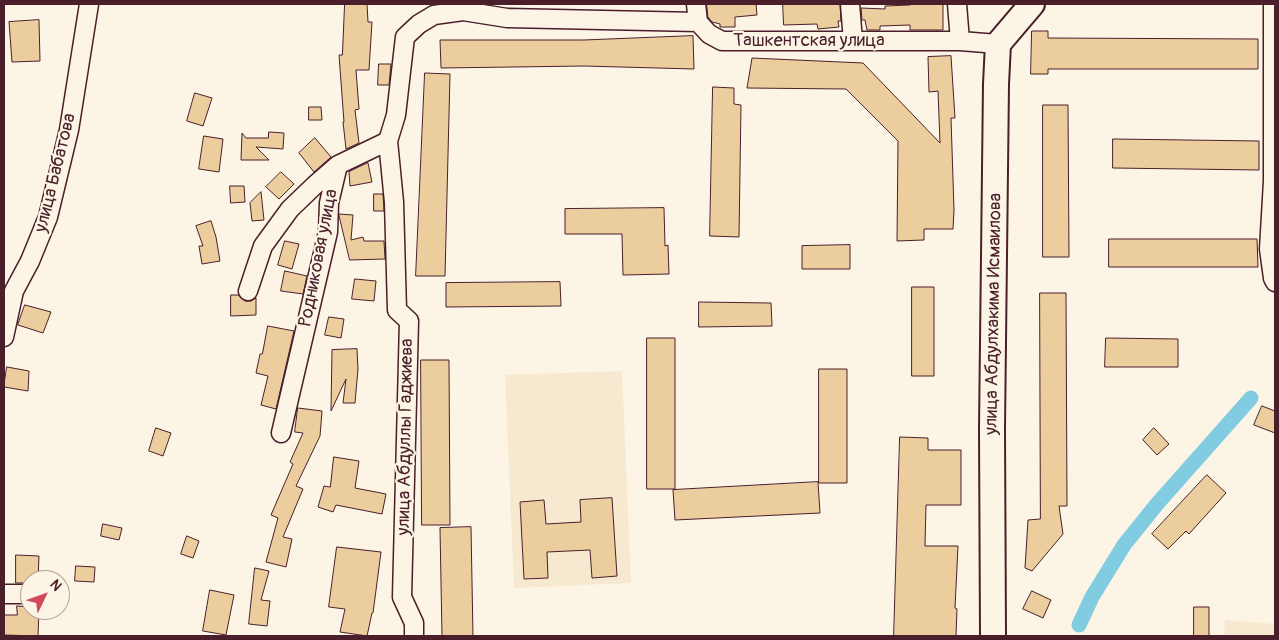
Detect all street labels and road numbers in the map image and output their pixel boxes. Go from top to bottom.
street label: Ташкентская улица [733,30,885,52]
street label: улица Бабатова [31,111,81,235]
street label: Родниковая улица [295,187,343,329]
street label: улица Абдулхакима Исмаилова [981,193,1007,435]
street label: улица Абдуллы Гаджиева [393,338,419,536]

